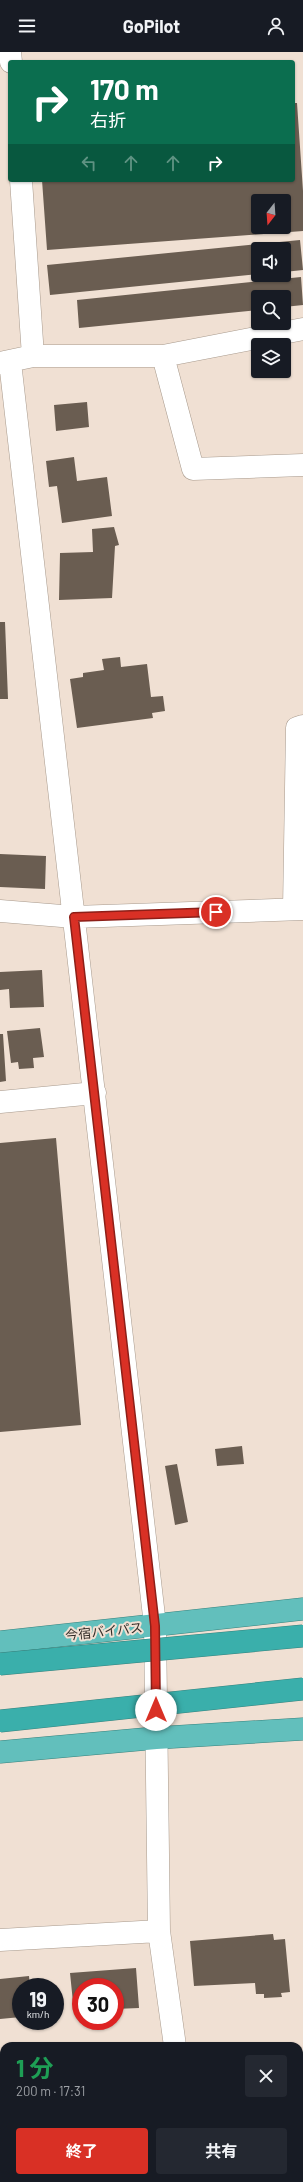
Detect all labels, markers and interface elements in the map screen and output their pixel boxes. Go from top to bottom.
icon: menu [16,15,38,37]
text: GoPilot [123,15,180,37]
icon: person [265,15,287,37]
text: 170 m [90,72,159,106]
icon: right [24,76,76,128]
text: 右折 [90,109,126,131]
icon: left [78,152,100,174]
icon: ahead [120,152,142,174]
icon: ahead [162,152,184,174]
icon: right [204,152,226,174]
north arrow [251,194,291,234]
map controls [251,194,291,378]
button: sound [251,242,291,282]
button: search [251,290,291,330]
button: layers [251,338,291,378]
pin [199,895,233,929]
icon: arrive [205,901,227,923]
street label: 今宿バイパス [65,1619,143,1643]
position arrow [135,1689,177,1731]
speed limit sign: 30 [72,1978,124,2030]
text: 19 [29,1987,47,2011]
text: km/h [27,2008,49,2020]
text: 1 分 [16,2053,53,2082]
button: close [245,2055,287,2097]
text: 200 m · 17:31 [16,2083,85,2099]
button: 終了 [16,2128,148,2174]
button: 共有 [156,2128,287,2174]

